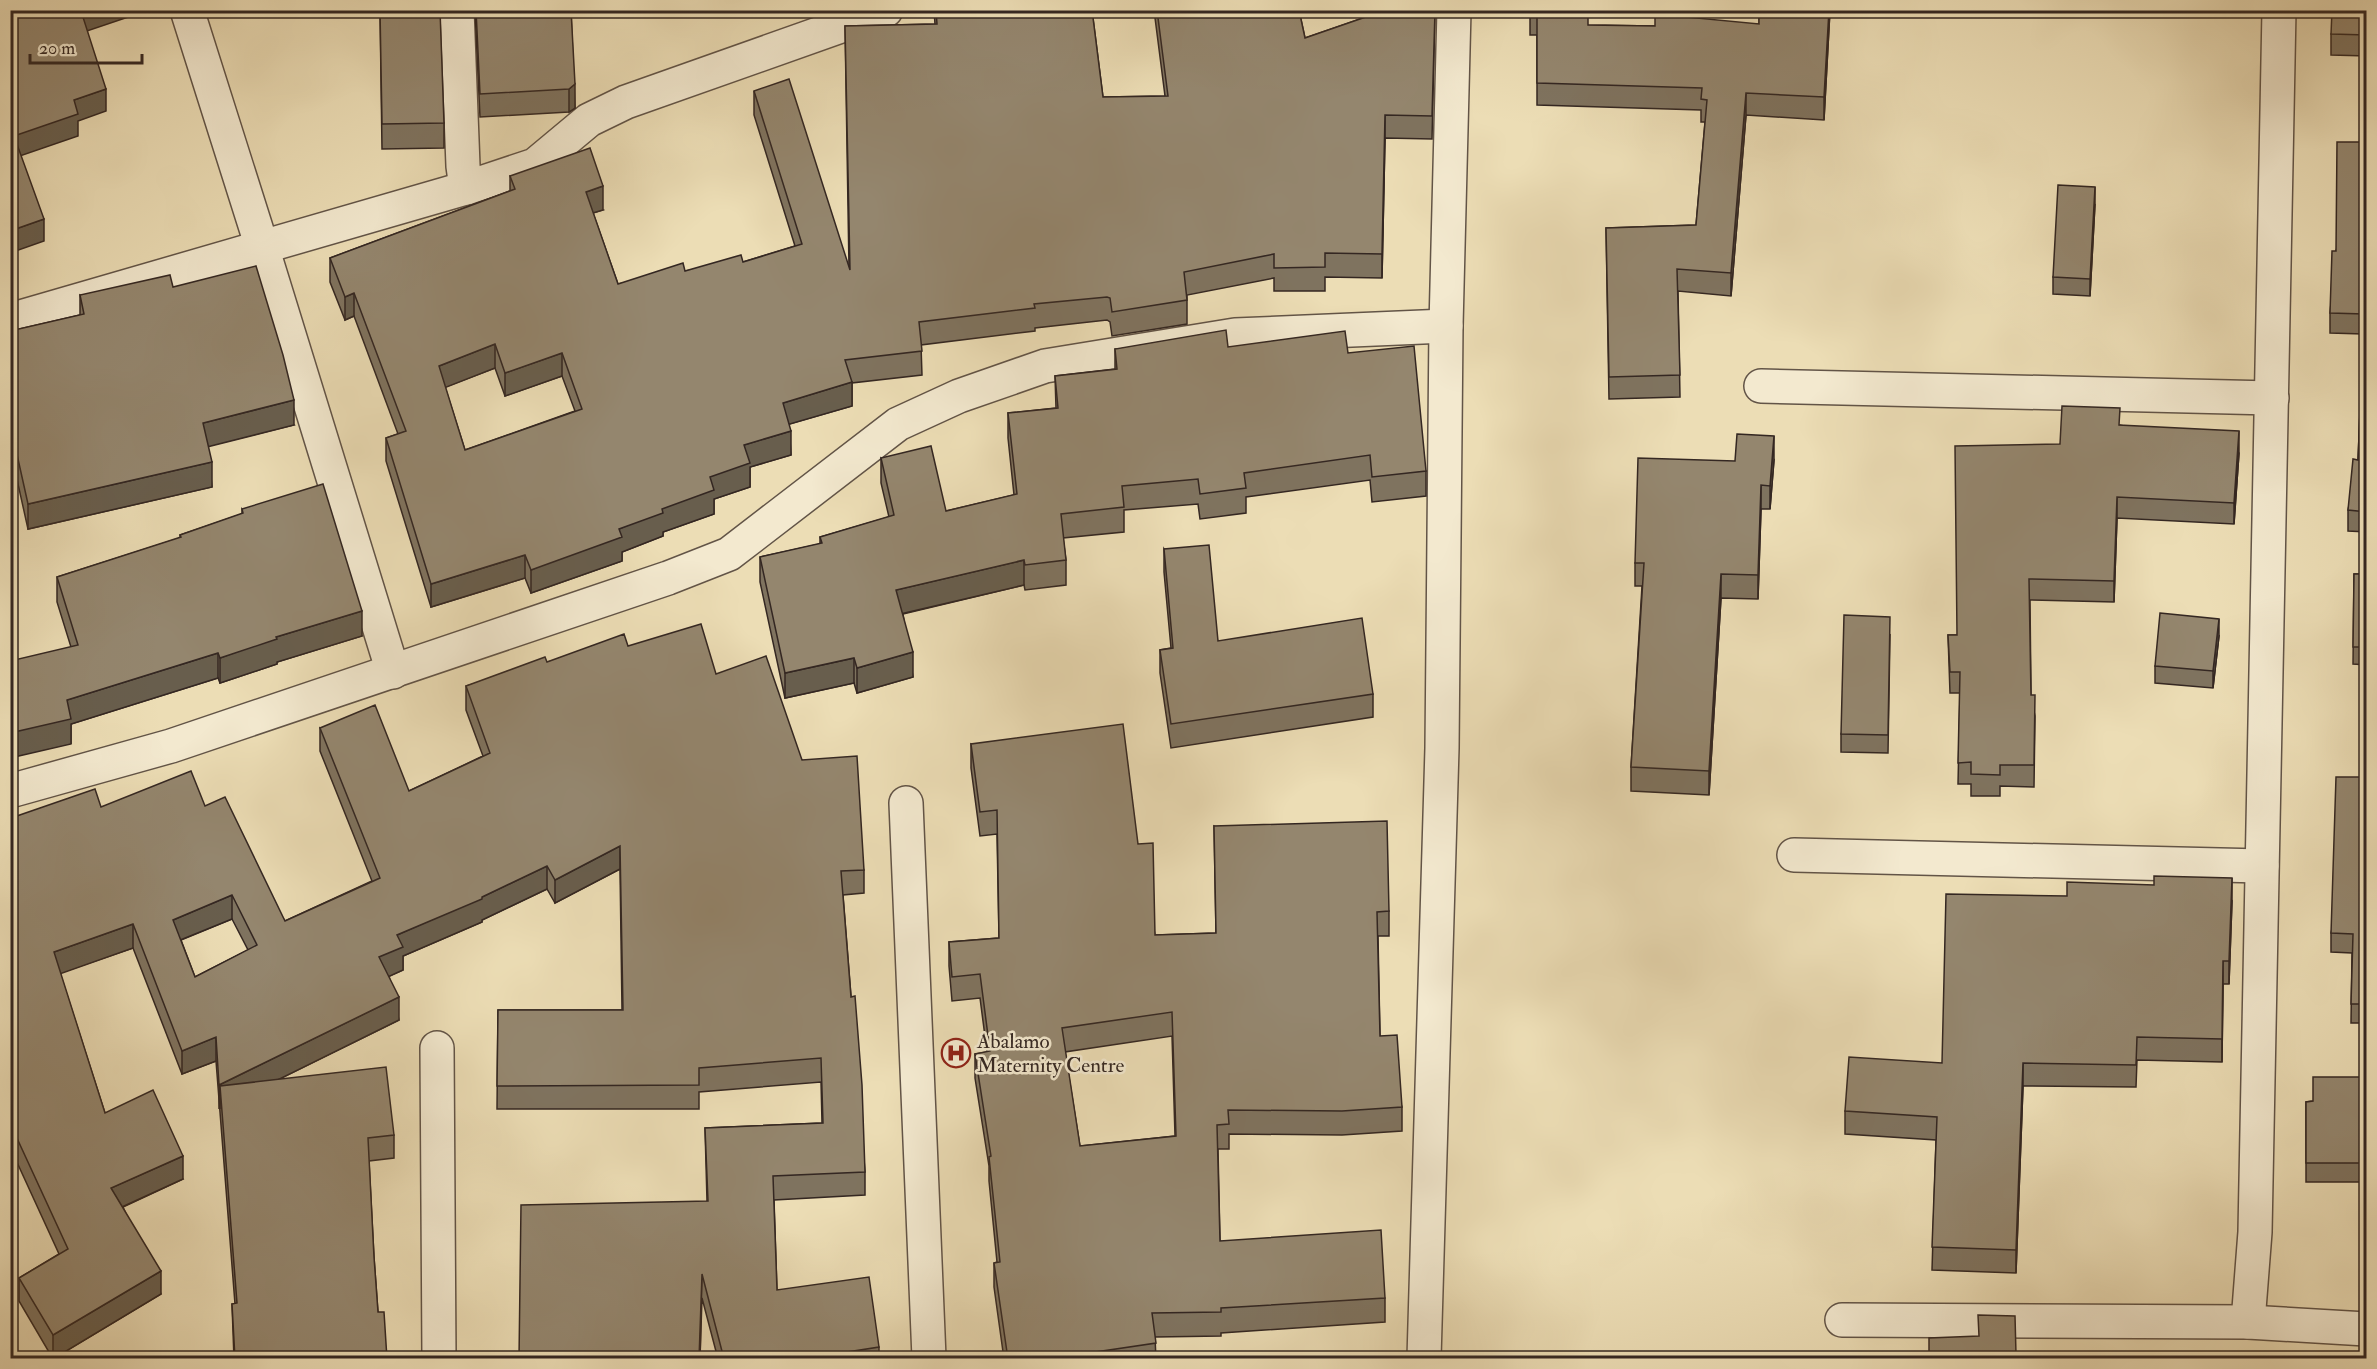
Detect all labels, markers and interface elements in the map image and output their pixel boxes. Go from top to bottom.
scale bar [30,27,142,65]
text: 20 m [39,37,75,60]
place label: Abalamo Maternity Centre [976,1028,1124,1079]
hospital icon: Abalamo Maternity Centre [940,1037,972,1069]

